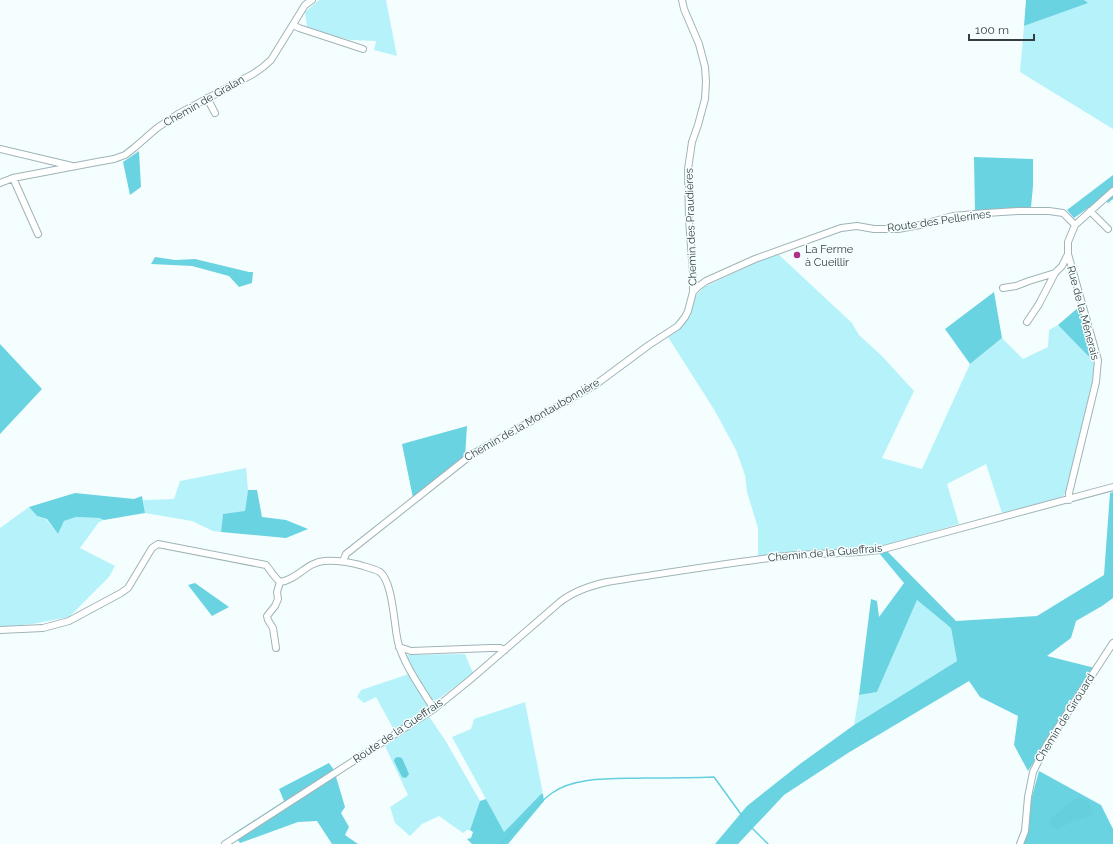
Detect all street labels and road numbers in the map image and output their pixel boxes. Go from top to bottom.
street label: Chemin de Gralan [161,73,247,129]
street label: Chemin des Praudières [682,168,700,286]
street label: Route des Pellerines [886,207,992,235]
street label: Rue de la Ménerais [1064,264,1102,362]
street label: Chemin de la Montaubonnière [462,376,602,464]
street label: Chemin de la Gueffrais [767,542,883,564]
street label: Chemin de Girouard [1033,671,1098,765]
street label: Route de la Gueffrais [351,696,445,766]

